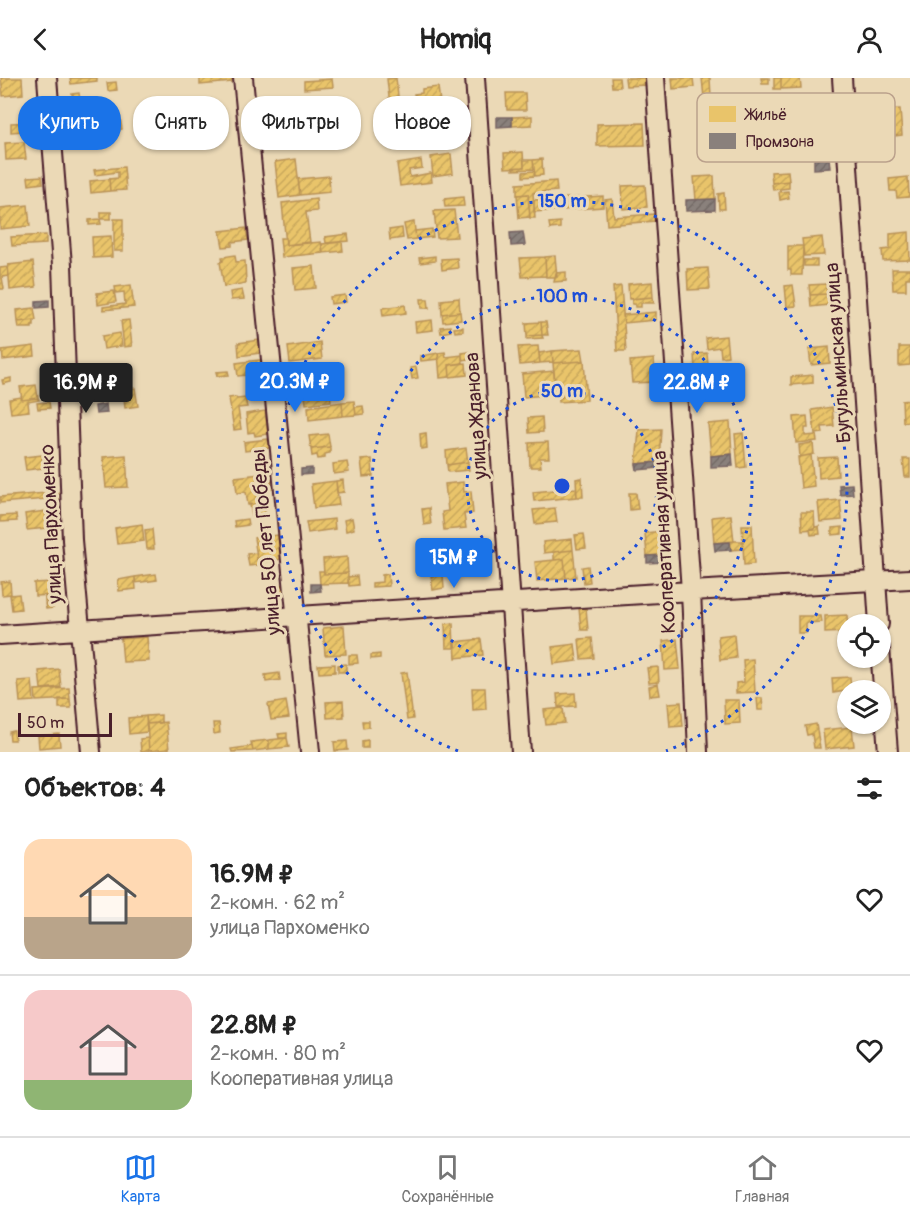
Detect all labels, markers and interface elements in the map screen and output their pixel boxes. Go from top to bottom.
icon: back [24,23,57,56]
text: Homiq [419,23,491,56]
icon: person [853,23,886,56]
legend [697,93,895,162]
chip: Купить [18,96,121,150]
chip: Снять [133,96,229,150]
chip: Фильтры [241,96,361,150]
chip: Новое [373,96,471,150]
text: Жильё [743,105,787,125]
text: Промзона [746,132,814,152]
text: 150 m [538,190,587,213]
street label: Бугульминская улица [819,262,857,444]
text: 100 m [536,285,588,308]
street label: улица Жданова [459,352,493,481]
pin: 20.3M ₽ [240,362,350,413]
pin: 16.9M ₽ [31,363,141,414]
pin: 22.8M ₽ [642,363,752,414]
text: 20.3M ₽ [259,369,331,394]
text: 16.9M ₽ [54,370,118,395]
text: 22.8M ₽ [663,370,731,395]
text: 50 m [541,380,583,403]
street label: улица Пархоменко [34,443,68,605]
street label: улица 50 лет Победы [245,448,287,637]
street label: Кооперативная улица [647,450,681,634]
centre of rings [552,476,572,496]
pin: 15M ₽ [412,538,496,589]
text: 15M ₽ [429,545,479,570]
map controls [837,614,891,734]
button: locate [837,614,891,668]
button: layers [837,680,891,734]
scale bar [18,710,112,738]
text: 50 m [27,713,64,733]
text: Объектов: 4 [24,772,165,804]
icon: filters [853,772,886,805]
text: 16.9M ₽ [210,858,294,890]
icon: home [72,863,144,935]
icon: heart [853,883,886,916]
text: 2-комн. · 62 m² [210,890,345,915]
text: улица Пархоменко [210,915,370,940]
text: 22.8M ₽ [210,1009,298,1041]
icon: home [72,1014,144,1086]
icon: heart [853,1034,886,1067]
text: 2-комн. · 80 m² [210,1041,346,1066]
text: Кооперативная улица [210,1066,393,1091]
tab: Карта [121,1151,160,1207]
tab: Сохранённые [402,1151,494,1207]
tab: Главная [735,1151,789,1207]

